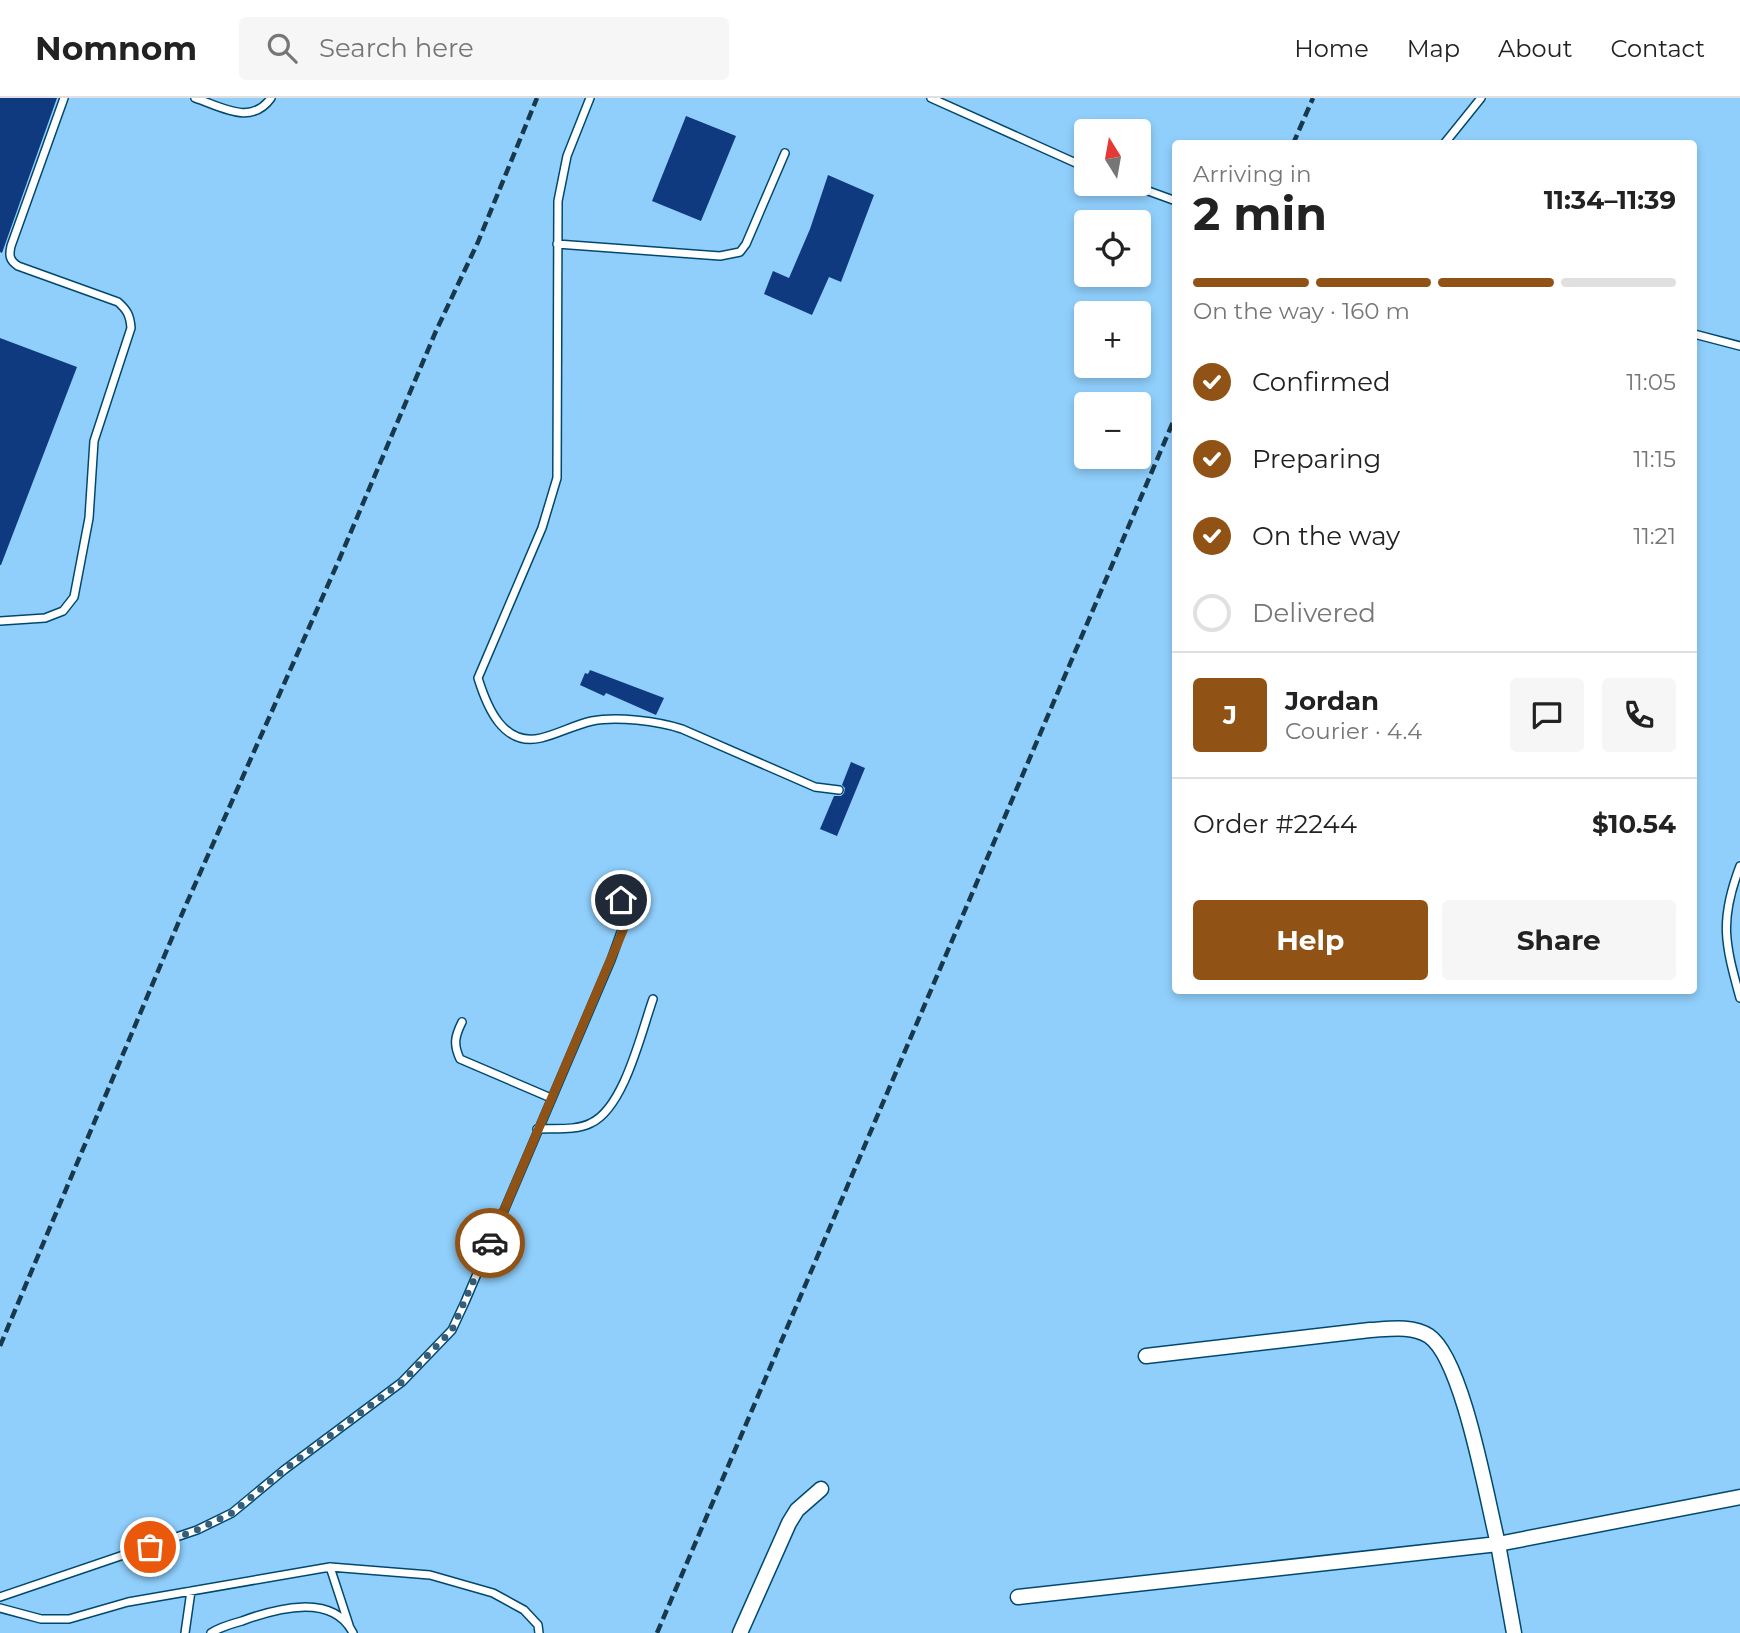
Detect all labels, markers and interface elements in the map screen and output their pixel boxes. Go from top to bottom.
search box [239,17,729,80]
text: Nomnom [35,28,197,68]
icon: search [263,29,301,67]
text: Search here [319,32,474,64]
text: Home [1294,34,1369,63]
text: Map [1407,34,1460,63]
text: About [1498,34,1572,63]
text: Contact [1610,34,1705,63]
north arrow [1074,119,1152,196]
map controls [1074,119,1151,469]
text: Arriving in [1193,160,1312,188]
text: 11:34–11:39 [1544,184,1676,216]
text: 2 min [1193,185,1327,242]
button: locate [1074,210,1151,287]
text: On the way · 160 m [1193,297,1410,325]
button: + [1074,301,1151,378]
icon: check [1193,363,1231,401]
text: Confirmed [1252,366,1391,398]
text: 11:05 [1626,368,1676,396]
button: − [1074,392,1151,469]
icon: check [1193,440,1231,478]
text: Preparing [1252,443,1381,475]
text: 11:15 [1633,445,1676,473]
icon: check [1193,517,1231,555]
text: On the way [1252,520,1400,552]
text: 11:21 [1633,522,1676,550]
text: Delivered [1252,597,1376,629]
button: chat [1510,678,1584,752]
button: phone [1602,678,1676,752]
text: Jordan [1285,685,1379,717]
text: J [1223,699,1237,731]
text: Courier · 4.4 [1285,717,1422,745]
text: Order #2244 [1193,808,1357,840]
text: $10.54 [1592,808,1676,840]
pin [591,870,651,930]
icon: home [602,881,640,919]
button: Help [1193,900,1428,980]
button: Share [1442,900,1676,980]
courier [455,1208,525,1278]
icon: car [471,1224,509,1262]
pin [120,1517,180,1577]
icon: bag [131,1528,169,1566]

